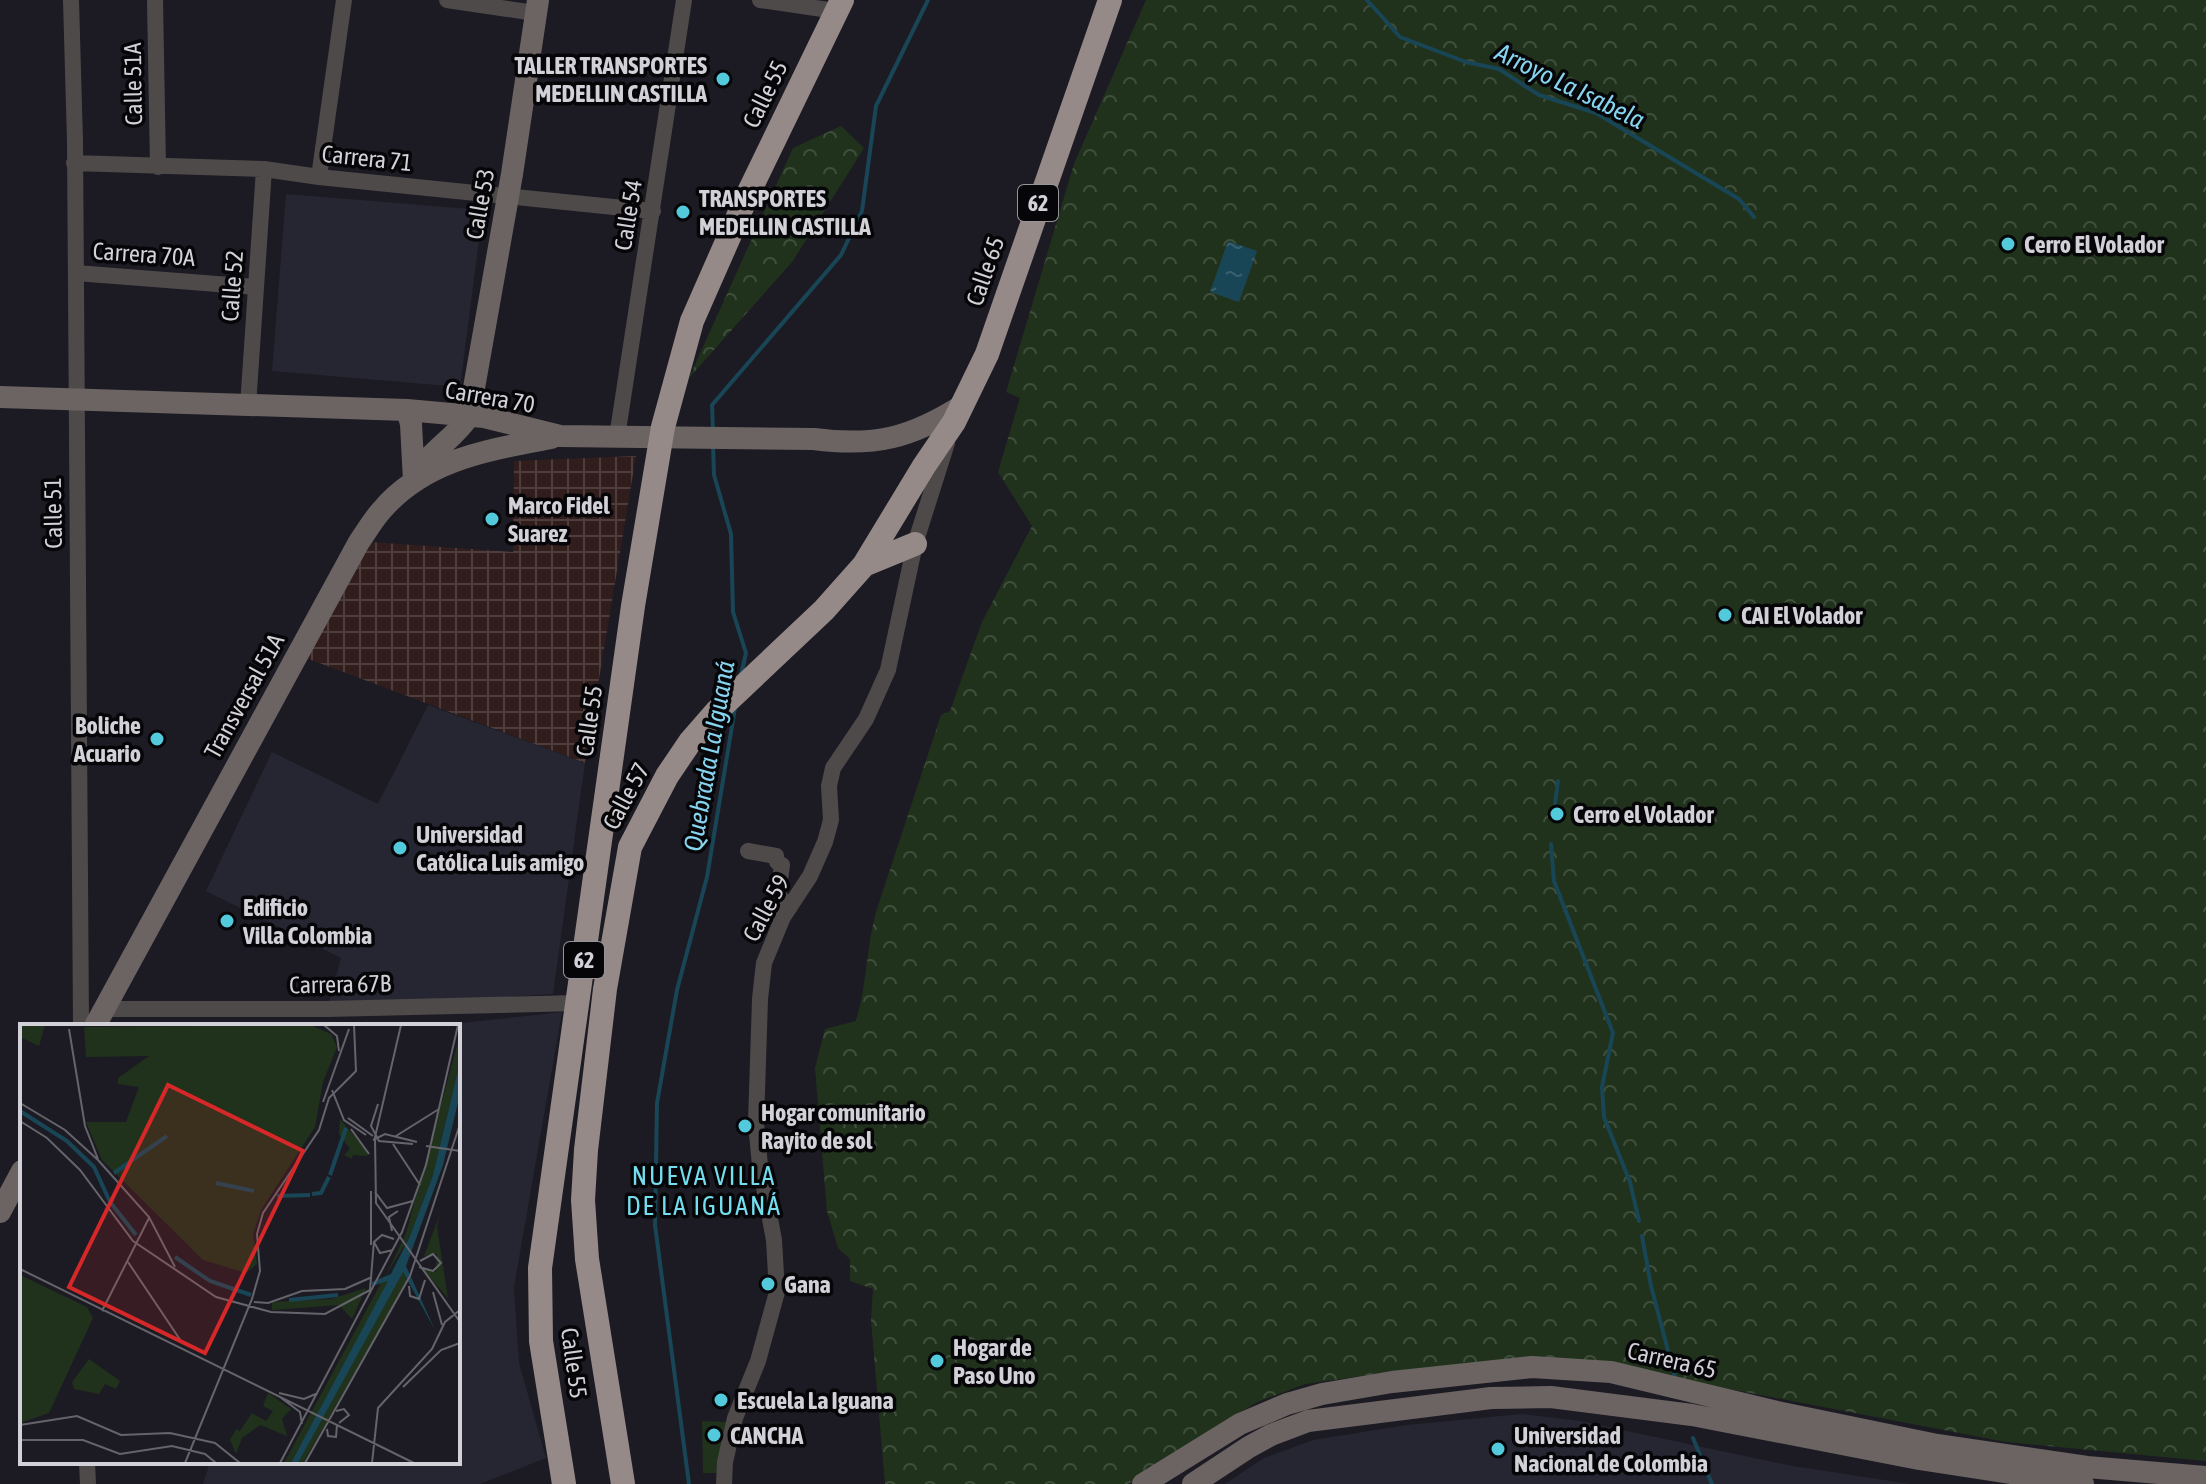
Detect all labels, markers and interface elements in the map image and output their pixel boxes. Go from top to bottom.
water label: Arroyo La Isabela [1490,37,1649,135]
street label: Calle 51A [119,42,147,126]
place label: TALLER TRANSPORTES MEDELLIN CASTILLA [514,52,707,107]
street label: Calle 55 [737,56,793,132]
marker: TALLER TRANSPORTES MEDELLIN CASTILLA [714,70,732,88]
street label: Carrera 71 [321,140,413,176]
street label: Calle 53 [461,167,499,241]
street label: Calle 54 [609,178,647,252]
place label: TRANSPORTES MEDELLIN CASTILLA [699,185,871,240]
road number: 62 [1018,185,1058,221]
marker: TRANSPORTES MEDELLIN CASTILLA [674,203,692,221]
place label: Cerro El Volador [2024,231,2165,258]
street label: Calle 65 [961,233,1009,309]
marker: Cerro El Volador [1999,235,2017,253]
street label: Carrera 70A [92,237,196,271]
street label: Calle 52 [216,250,248,322]
street label: Carrera 70 [443,376,537,418]
street label: Calle 51 [39,477,67,549]
place label: Marco Fidel Suarez [508,492,610,547]
marker: Marco Fidel Suarez [483,510,501,528]
place label: CAI El Volador [1741,602,1863,629]
marker: CAI El Volador [1716,606,1734,624]
street label: Transversal 51A [199,629,289,763]
water label: Quebrada La Iguaná [677,658,741,854]
street label: Calle 55 [571,684,607,758]
place label: Boliche Acuario [73,712,141,767]
marker: Boliche Acuario [148,730,166,748]
street label: Calle 57 [597,758,655,834]
place label: Cerro el Volador [1573,801,1714,828]
marker: Cerro el Volador [1548,805,1566,823]
place label: Universidad Católica Luis amigo [416,821,584,876]
marker: Universidad Católica Luis amigo [391,839,409,857]
street label: Calle 59 [737,870,795,946]
place label: Edificio Villa Colombia [242,894,372,949]
marker: Edificio Villa Colombia [218,912,236,930]
road number: 62 [564,942,604,978]
street label: Carrera 67B [289,970,392,998]
inset map [20,1024,460,1464]
place label: Hogar comunitario Rayito de sol [761,1099,926,1154]
marker: Hogar comunitario Rayito de sol [736,1117,754,1135]
district label: NUEVA VILLA DE LA IGUANÁ [626,1161,782,1221]
place label: Gana [784,1271,831,1298]
marker: Gana [759,1275,777,1293]
street label: Calle 55 [556,1326,592,1400]
place label: Hogar de Paso Uno [953,1334,1036,1389]
street label: Carrera 65 [1625,1337,1719,1383]
marker: Hogar de Paso Uno [928,1352,946,1370]
place label: Escuela La Iguana [737,1387,894,1414]
marker: Escuela La Iguana [712,1391,730,1409]
place label: CANCHA [730,1422,803,1449]
place label: Universidad Nacional de Colombia [1514,1422,1708,1477]
marker: CANCHA [705,1426,723,1444]
marker: Universidad Nacional de Colombia [1489,1440,1507,1458]

